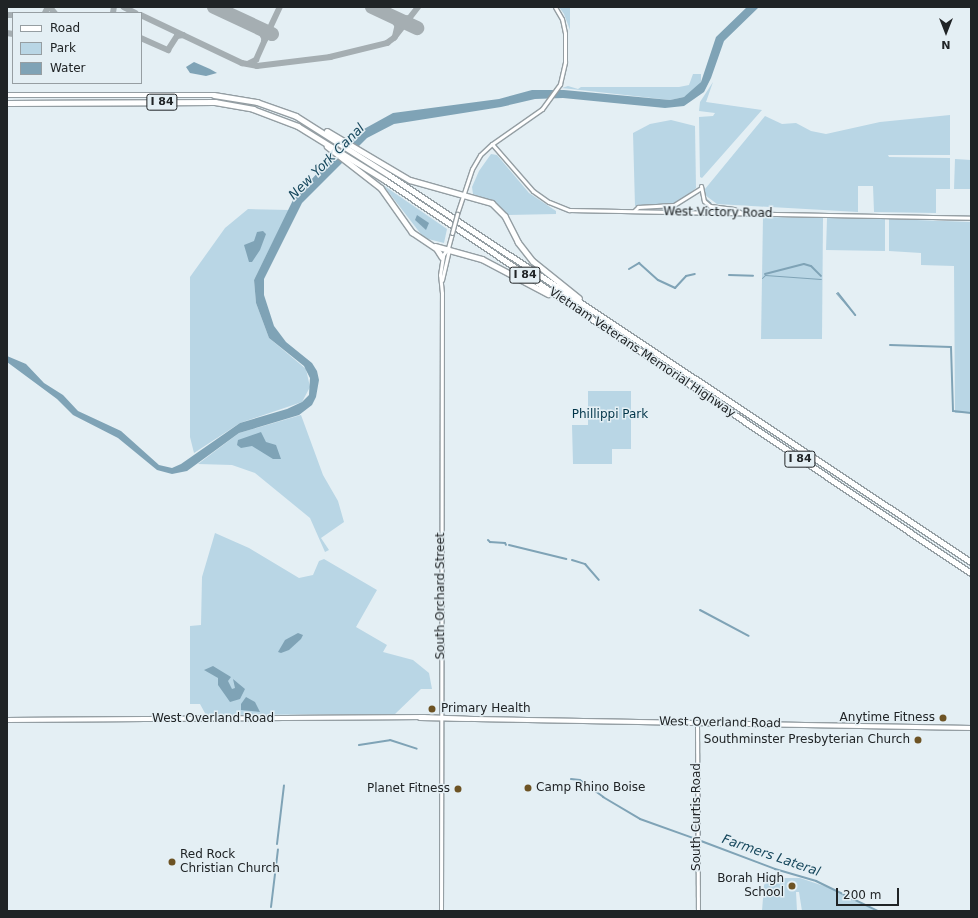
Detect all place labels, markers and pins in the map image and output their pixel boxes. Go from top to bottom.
place label: Primary Health [441,702,531,716]
marker: Primary Health [426,703,438,715]
place label: Anytime Fitness [840,711,935,725]
marker: Anytime Fitness [938,713,948,723]
place label: Southminster Presbyterian Church [704,733,910,747]
marker: Southminster Presbyterian Church [913,735,923,745]
place label: Camp Rhino Boise [536,781,645,795]
place label: Planet Fitness [367,782,450,796]
marker: Camp Rhino Boise [523,783,533,793]
marker: Planet Fitness [453,784,463,794]
place label: Red Rock Christian Church [180,848,280,876]
marker: Red Rock Christian Church [167,857,177,867]
place label: Borah High School [717,872,784,900]
marker: Borah High School [787,881,797,891]

